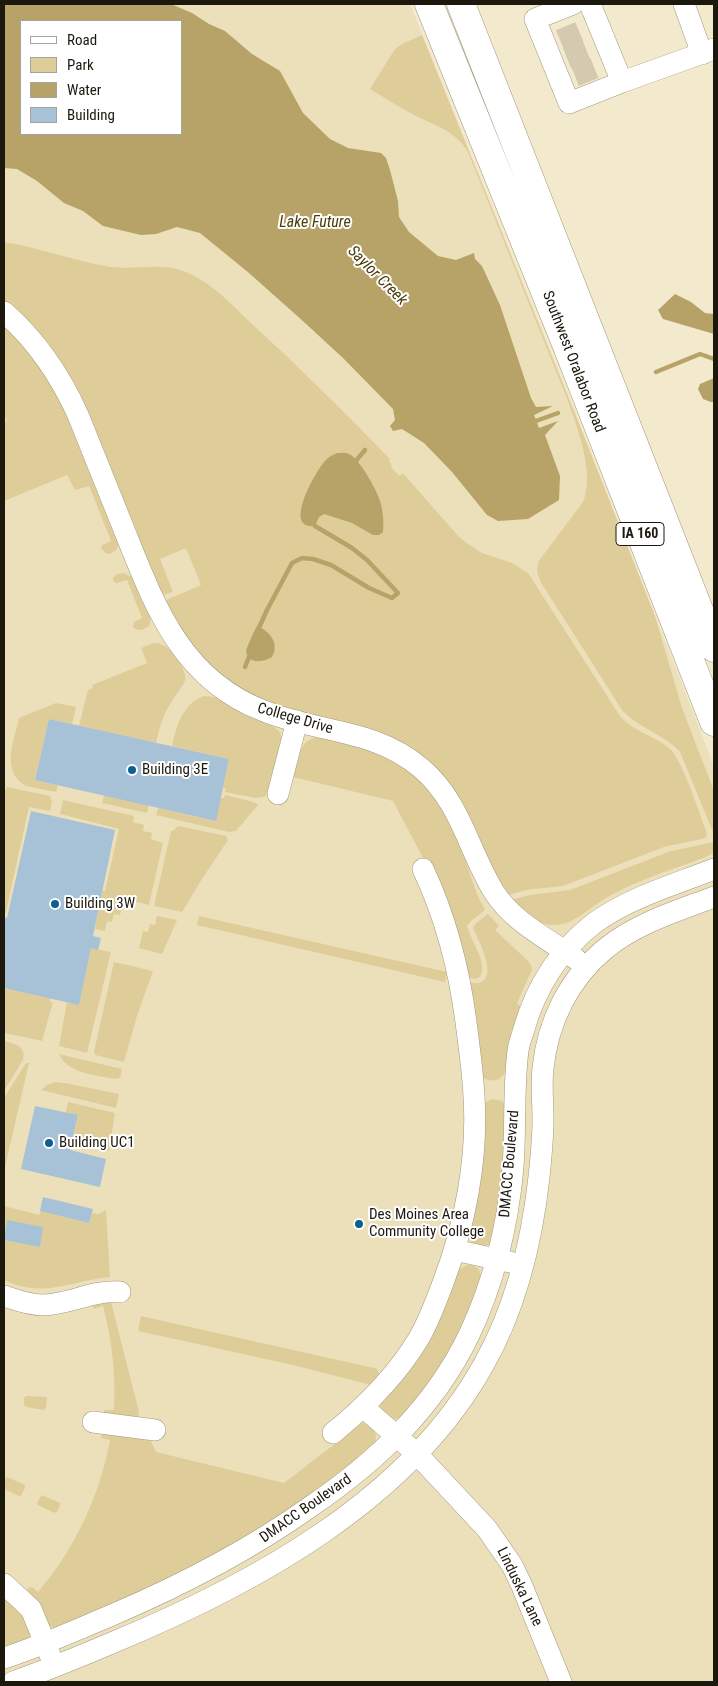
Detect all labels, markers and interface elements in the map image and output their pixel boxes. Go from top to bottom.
legend [20,20,182,135]
text: Road [67,31,97,49]
text: Park [67,56,94,74]
text: Water [67,81,101,99]
text: Building [67,106,115,124]
water label: Lake Future [279,213,351,233]
water label: Saylor Creek [343,242,411,310]
street label: Southwest Oralabor Road [538,289,608,435]
road number: IA 160 [616,522,664,546]
street label: College Drive [255,700,335,738]
place label: Building 3E [142,761,208,779]
marker: Building 3E [126,764,138,776]
place label: Building 3W [65,895,135,913]
marker: Building 3W [49,898,61,910]
street label: DMACC Boulevard [496,1110,524,1218]
place label: Building UC1 [59,1134,135,1152]
marker: Building UC1 [43,1137,55,1149]
place label: Des Moines Area Community College [369,1206,484,1241]
marker: Des Moines Area Community College [353,1218,365,1230]
street label: DMACC Boulevard [257,1471,355,1547]
street label: Linduska Lane [492,1545,546,1629]

